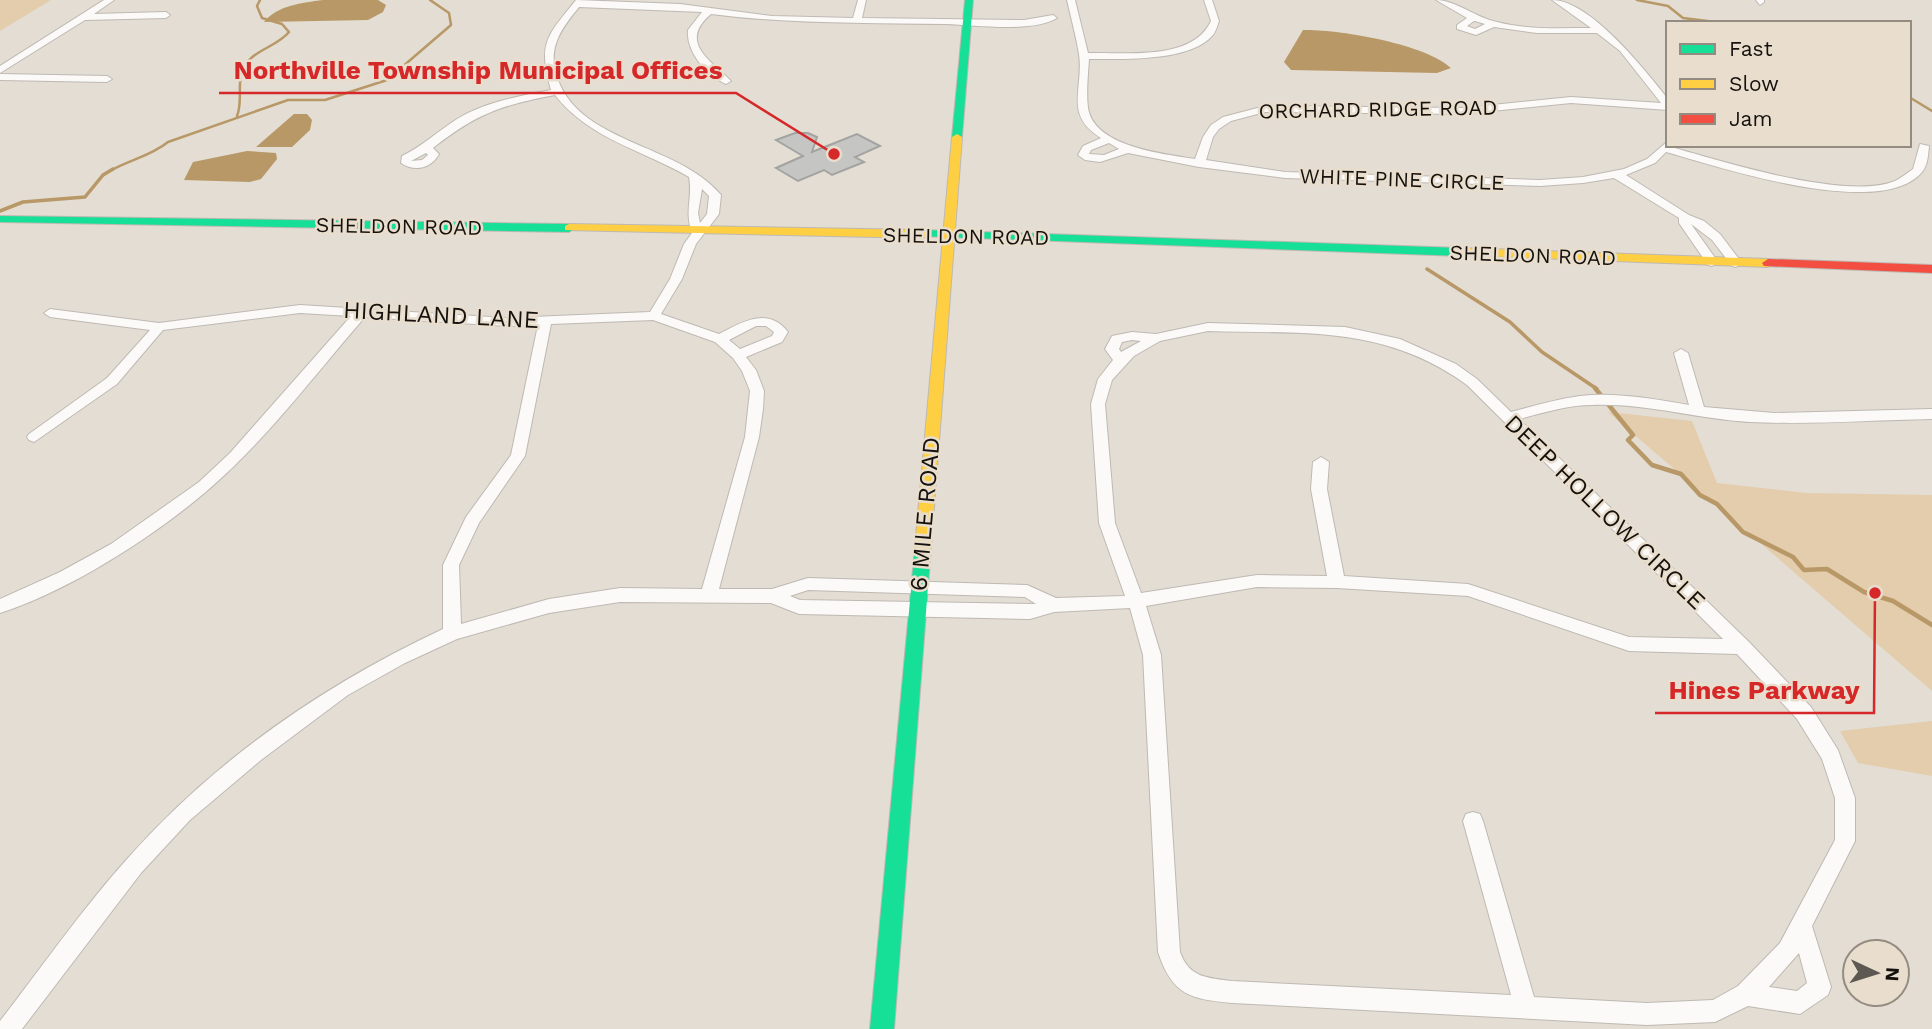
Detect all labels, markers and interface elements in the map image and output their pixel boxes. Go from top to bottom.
legend [1666,21,1911,147]
text: Fast [1729,36,1773,61]
callout: Northville Township Municipal Offices [219,46,736,93]
text: Northville Township Municipal Offices [233,55,723,85]
text: Slow [1729,71,1779,96]
street label: ORCHARD RIDGE ROAD [1258,94,1498,124]
text: Jam [1729,106,1772,131]
street label: WHITE PINE CIRCLE [1299,163,1505,195]
street label: SHELDON ROAD [316,212,482,240]
street label: SHELDON ROAD [883,222,1049,250]
street label: SHELDON ROAD [1449,240,1617,270]
street label: HIGHLAND LANE [342,296,540,334]
street label: DEEP HOLLOW CIRCLE [1499,409,1711,615]
street label: 6 MILE ROAD [904,436,946,592]
callout: Hines Parkway [1655,666,1874,713]
text: Hines Parkway [1668,675,1860,705]
north arrow [1841,938,1911,1008]
text: N [1880,966,1904,982]

